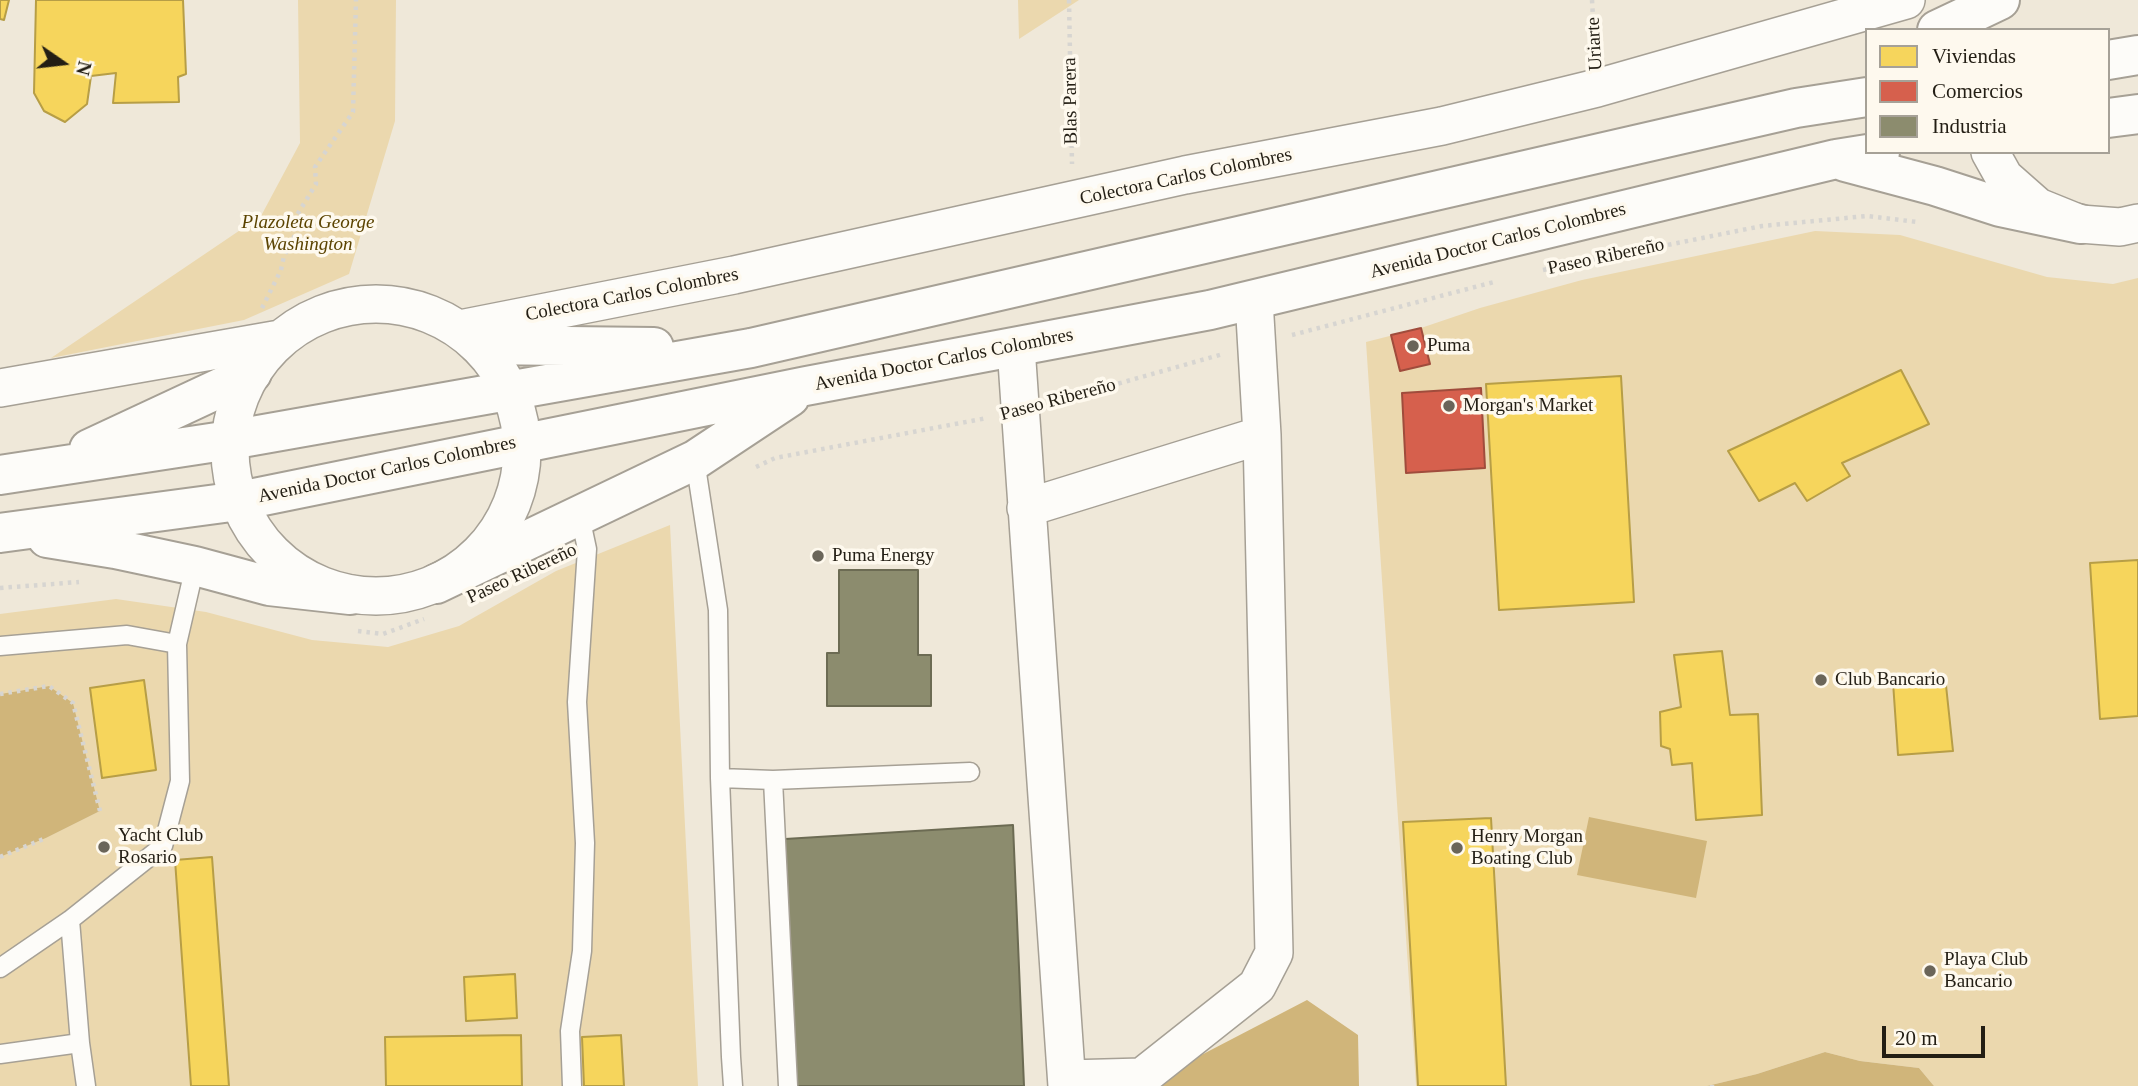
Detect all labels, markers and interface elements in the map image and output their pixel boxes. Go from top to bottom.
street label: Uriarte [1582,17,1608,71]
north arrow [28,28,98,98]
legend [1865,28,2110,154]
text: Viviendas [1932,44,2016,68]
street label: Blas Parera [1059,57,1083,145]
text: N [72,59,96,77]
text: Comercios [1932,79,2023,103]
text: Industria [1932,114,2007,138]
street label: Colectora Carlos Colombres [1078,143,1294,211]
street label: Avenida Doctor Carlos Colombres [1368,198,1628,284]
park label: Plazoleta George Washington [242,212,374,256]
street label: Paseo Ribereño [1546,234,1666,280]
street label: Colectora Carlos Colombres [524,263,740,327]
street label: Avenida Doctor Carlos Colombres [813,324,1075,396]
place label: Puma [1427,335,1470,357]
marker: Puma [1405,338,1421,354]
street label: Paseo Ribereño [998,374,1118,426]
place label: Morgan's Market [1463,395,1593,417]
marker: Morgan's Market [1441,398,1457,414]
street label: Avenida Doctor Carlos Colombres [256,432,518,508]
street label: Paseo Ribereño [463,539,581,609]
place label: Puma Energy [832,545,935,567]
marker: Puma Energy [810,548,826,564]
place label: Club Bancario [1835,669,1945,691]
marker: Club Bancario [1813,672,1829,688]
place label: Yacht Club Rosario [118,825,203,869]
place label: Henry Morgan Boating Club [1471,826,1583,870]
marker: Yacht Club Rosario [96,839,112,855]
marker: Henry Morgan Boating Club [1449,840,1465,856]
place label: Playa Club Bancario [1944,949,2028,993]
marker: Playa Club Bancario [1922,963,1938,979]
scale bar [1886,1012,1989,1056]
text: 20 m [1895,1026,1938,1050]

